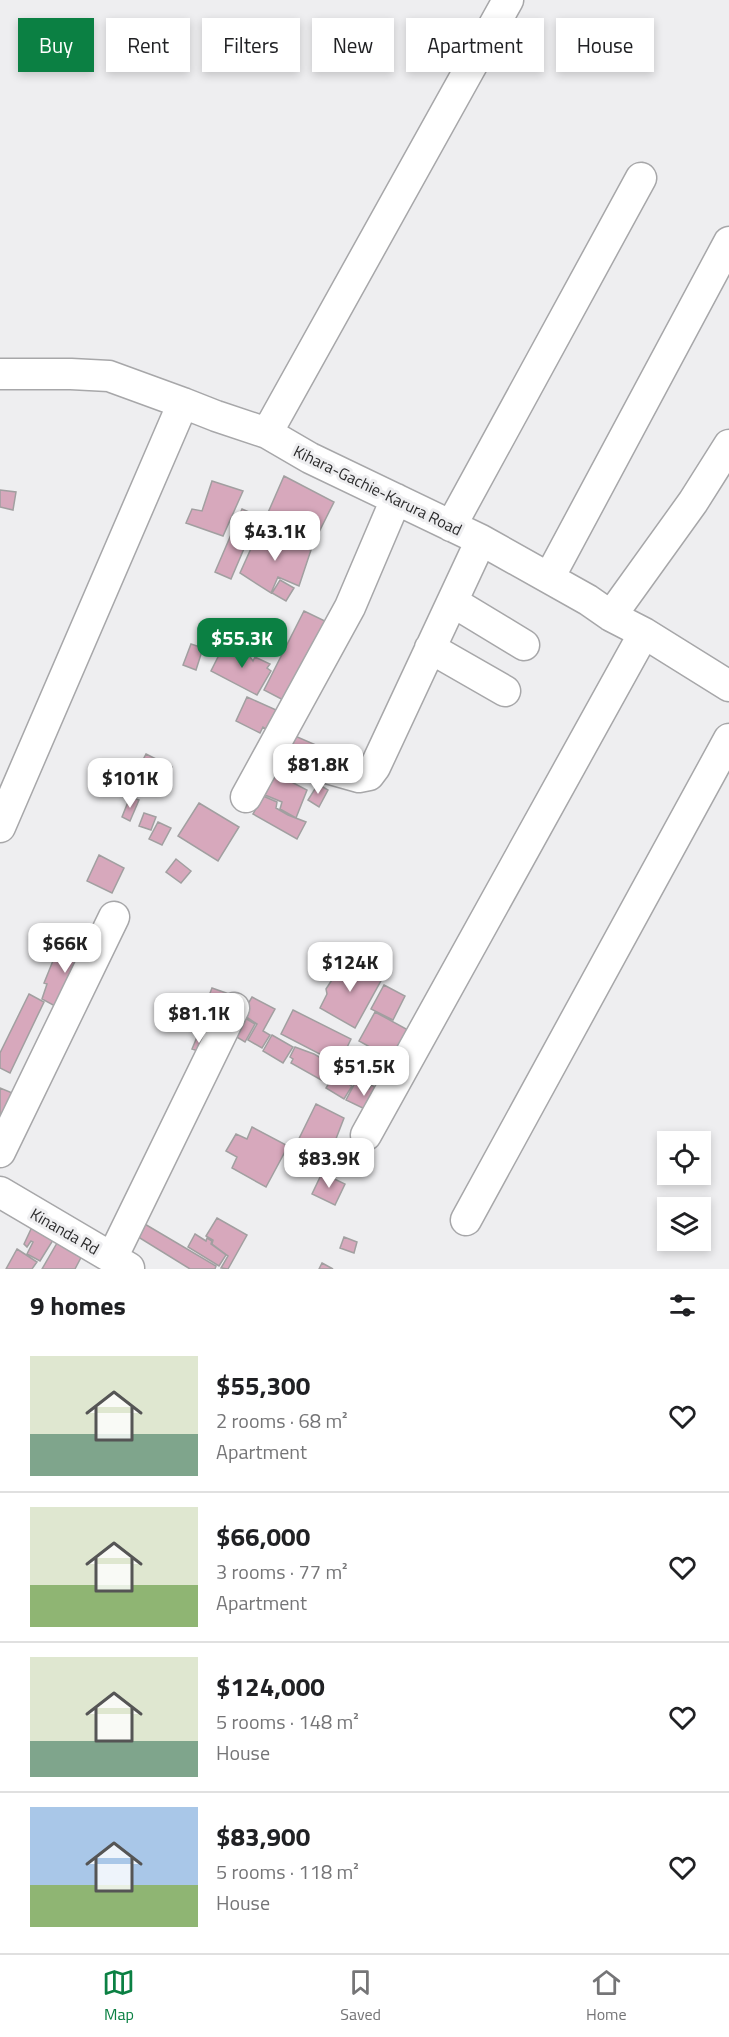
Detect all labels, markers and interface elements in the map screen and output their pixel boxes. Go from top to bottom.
chip: Buy [18,18,94,72]
chip: Rent [106,18,190,72]
chip: Filters [202,18,300,72]
chip: New [312,18,394,72]
chip: Apartment [406,18,544,72]
chip: House [556,18,654,72]
street label: Kihara-Gachie-Karura Road [290,439,466,541]
pin: $43.1K [226,511,324,562]
text: $43.1K [244,515,306,546]
pin: $55.3K [193,618,291,669]
text: $55.3K [211,622,273,653]
pin: $81.8K [269,744,367,795]
text: $81.8K [287,748,349,779]
pin: $101K [88,758,172,809]
text: $101K [102,762,158,793]
pin: $66K [29,923,101,974]
text: $66K [42,927,88,958]
pin: $124K [308,942,392,993]
text: $124K [322,946,378,977]
pin: $81.1K [150,993,248,1044]
text: $81.1K [168,997,230,1028]
pin: $51.5K [315,1046,413,1097]
text: $51.5K [333,1050,395,1081]
map controls [657,1131,711,1251]
button: locate [657,1131,711,1185]
pin: $83.9K [280,1138,378,1189]
text: $83.9K [298,1142,360,1173]
button: layers [657,1197,711,1251]
street label: Kinanda Rd [26,1202,104,1260]
text: 9 homes [30,1286,126,1325]
icon: filters [666,1289,699,1322]
text: $55,300 [216,1366,310,1405]
icon: home [78,1380,150,1452]
icon: heart [666,1400,699,1433]
text: 2 rooms · 68 m² [216,1405,348,1436]
text: Apartment [216,1436,307,1467]
text: $66,000 [216,1517,310,1556]
icon: home [78,1531,150,1603]
icon: heart [666,1551,699,1584]
text: 3 rooms · 77 m² [216,1556,348,1587]
text: Apartment [216,1587,307,1618]
text: $124,000 [216,1667,325,1706]
icon: home [78,1681,150,1753]
icon: heart [666,1701,699,1734]
text: 5 rooms · 148 m² [216,1706,359,1737]
text: House [216,1737,270,1768]
text: $83,900 [216,1817,310,1856]
icon: home [78,1831,150,1903]
icon: heart [666,1851,699,1884]
text: 5 rooms · 118 m² [216,1856,359,1887]
text: House [216,1887,270,1918]
tab: Map [102,1966,135,2026]
tab: Saved [340,1966,381,2026]
tab: Home [586,1966,627,2026]

